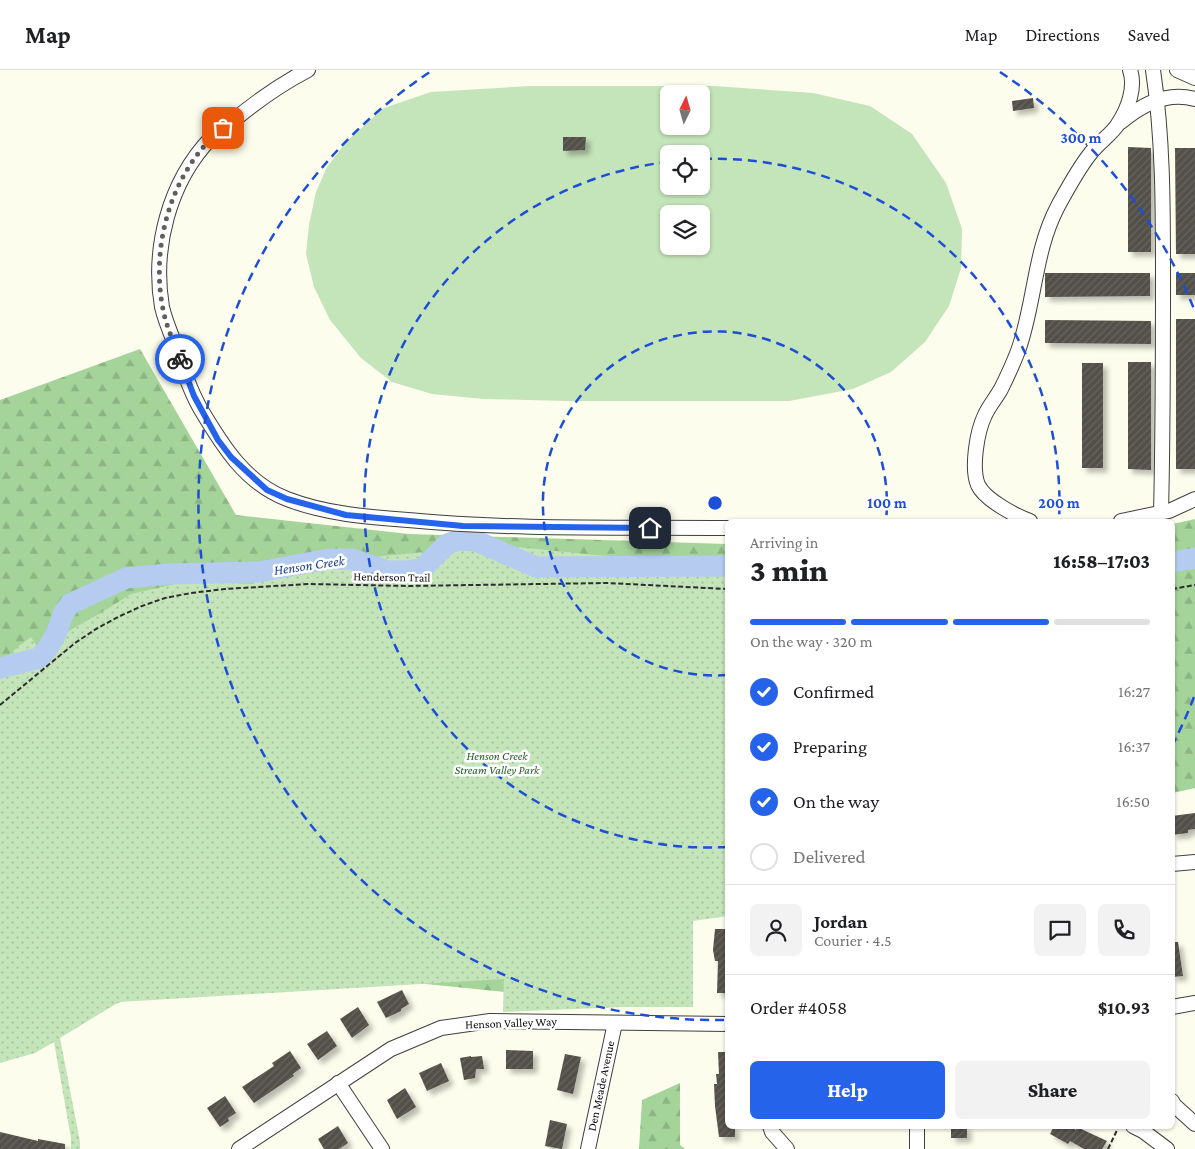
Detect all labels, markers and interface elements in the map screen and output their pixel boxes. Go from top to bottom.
text: Map [25,21,71,48]
text: Map [965,25,997,45]
text: Directions [1025,25,1100,45]
text: Saved [1128,25,1170,45]
north arrow [660,85,710,135]
map controls [660,85,710,255]
pin [202,107,244,149]
icon: bag [209,114,237,142]
text: 300 m [1060,130,1102,146]
button: locate [660,145,710,195]
button: layers [660,205,710,255]
courier [155,334,205,384]
icon: bike [166,345,194,373]
centre of rings [706,494,724,512]
text: 100 m [867,495,907,511]
text: 200 m [1038,495,1080,511]
pin [629,507,671,549]
icon: home [636,514,664,542]
text: Arriving in [750,534,818,551]
text: 16:58–17:03 [1053,551,1150,572]
water label: Henson Creek [273,552,346,578]
text: 3 min [750,552,828,588]
street label: Henderson Trail [353,569,431,585]
text: On the way · 320 m [750,633,872,650]
icon: check [750,678,778,706]
text: Confirmed [793,681,874,702]
text: 16:27 [1118,683,1150,700]
icon: check [750,733,778,761]
text: Preparing [793,736,867,757]
text: 16:37 [1118,738,1150,755]
park label: Henson Creek Stream Valley Park [455,749,540,777]
icon: check [750,788,778,816]
text: On the way [793,791,879,812]
text: 16:50 [1116,793,1150,810]
text: Delivered [793,846,866,867]
button: person [750,904,802,956]
button: chat [1034,904,1086,956]
button: phone [1098,904,1150,956]
text: Jordan [814,911,868,932]
text: Courier · 4.5 [814,932,892,949]
text: Order #4058 [750,997,847,1018]
text: $10.93 [1098,997,1150,1018]
street label: Henson Valley Way [465,1014,558,1032]
street label: Den Meade Avenue [585,1040,617,1132]
button: Help [750,1061,945,1119]
button: Share [955,1061,1150,1119]

